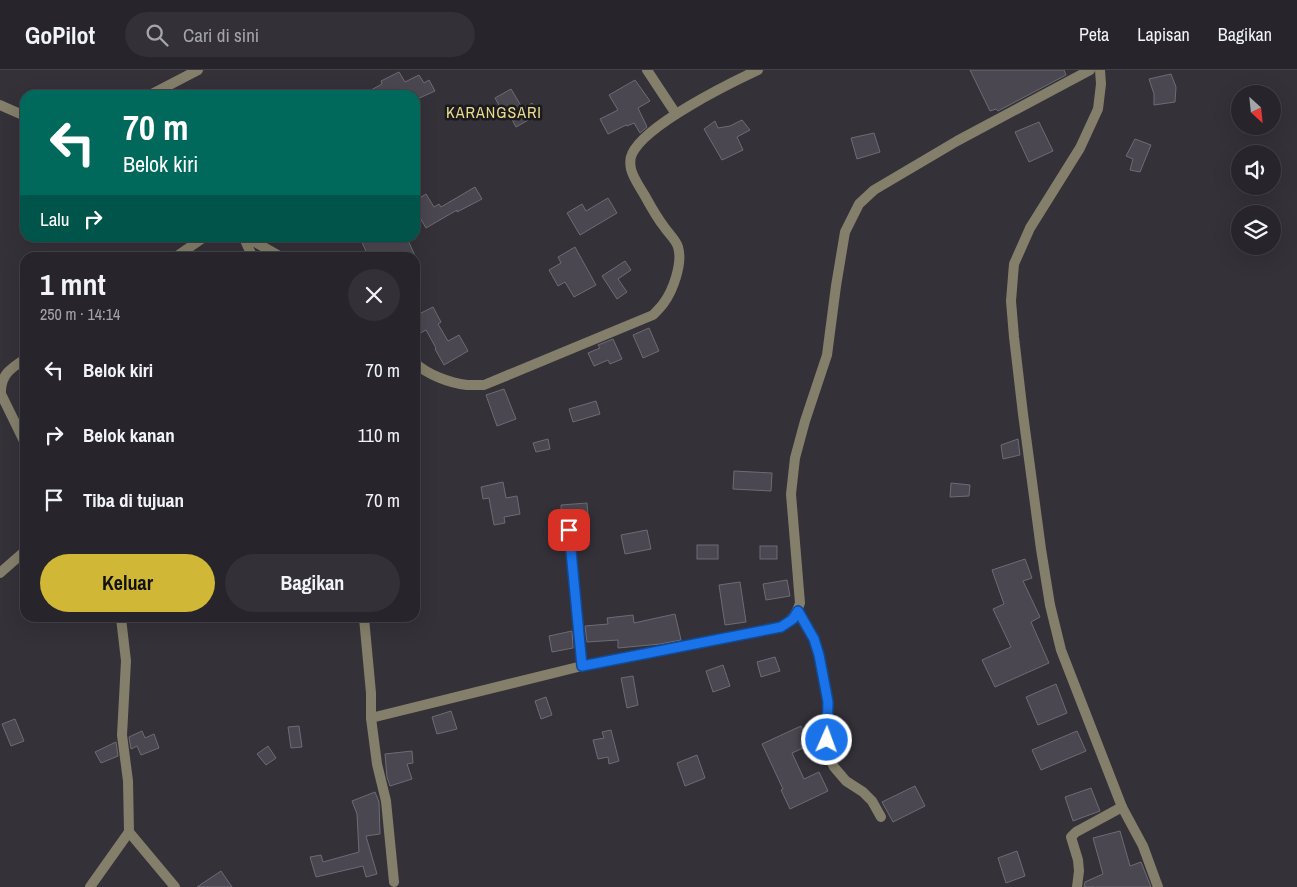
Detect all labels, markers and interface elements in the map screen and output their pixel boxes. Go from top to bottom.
search box [125,12,475,57]
text: GoPilot [25,19,95,51]
icon: search [143,21,171,49]
text: Cari di sini [183,22,259,48]
text: Peta [1079,22,1109,47]
text: Lapisan [1137,22,1190,47]
text: Bagikan [1218,22,1272,47]
north arrow [1231,85,1281,135]
map controls [1231,85,1281,255]
district label: KARANGSARI [446,101,542,123]
text: 70 m [123,104,188,151]
icon: left [40,110,105,175]
button: sound [1231,145,1281,195]
text: Belok kiri [123,149,198,179]
icon: right [79,205,107,233]
button: layers [1231,205,1281,255]
text: Lalu [40,206,69,232]
text: 1 mnt [40,264,106,304]
button: close [348,269,400,321]
text: 250 m · 14:14 [40,303,120,325]
icon: left [40,356,68,384]
text: Belok kiri [83,357,153,383]
text: 70 m [365,357,400,383]
icon: right [40,421,68,449]
text: Belok kanan [83,422,175,448]
text: 110 m [358,422,400,448]
icon: arrive [40,486,68,514]
text: Tiba di tujuan [83,487,184,513]
text: 70 m [365,487,400,513]
pin [548,509,590,551]
icon: arrive [555,516,583,544]
button: Keluar [40,554,215,612]
button: Bagikan [225,554,400,612]
position arrow [800,713,852,765]

